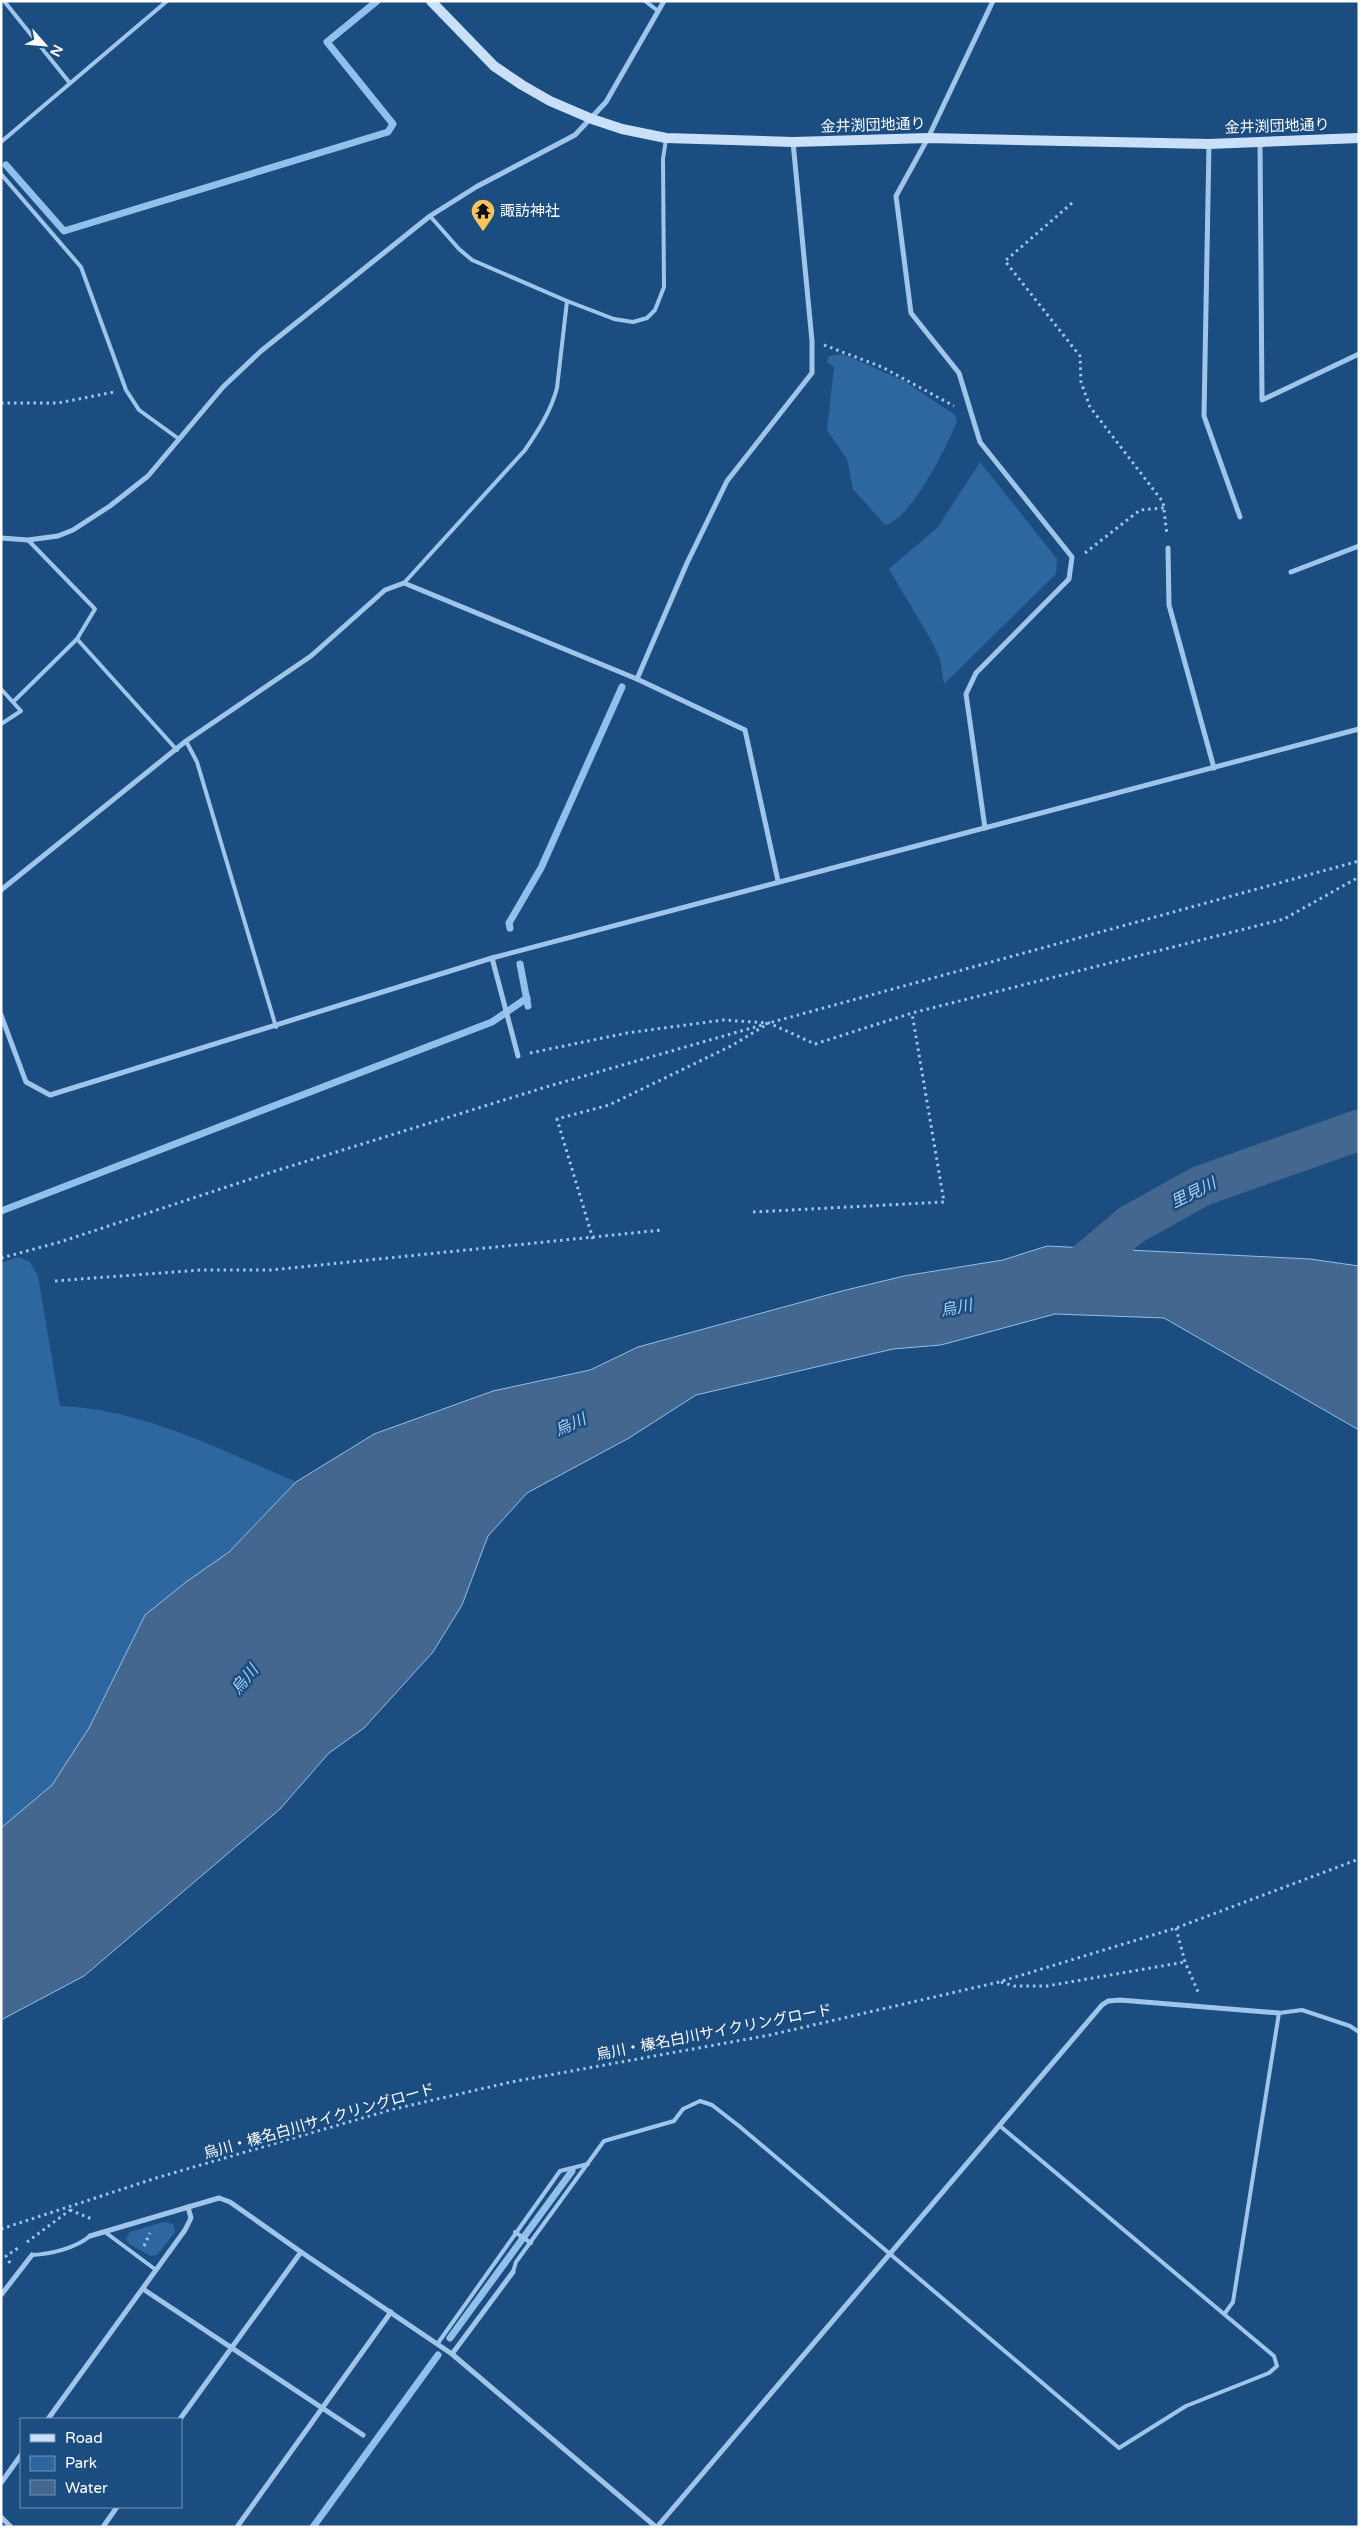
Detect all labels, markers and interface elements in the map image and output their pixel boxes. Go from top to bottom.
north arrow [20,20,70,70]
text: N [46,42,66,60]
street label: 金井渕団地通り [820,114,926,136]
street label: 金井渕団地通り [1224,115,1330,137]
temple icon: 諏訪神社 [470,198,496,232]
place label: 諏訪神社 [500,202,560,220]
water label: 里見川 [1167,1173,1221,1212]
water label: 烏川 [939,1295,976,1321]
water label: 烏川 [552,1408,591,1441]
water label: 烏川 [227,1659,264,1698]
street label: 烏川・榛名白川サイクリングロード [595,2000,833,2064]
street label: 烏川・榛名白川サイクリングロード [201,2079,437,2163]
legend [20,2418,182,2508]
text: Road [65,2429,103,2447]
text: Park [65,2454,97,2472]
text: Water [65,2479,108,2497]

